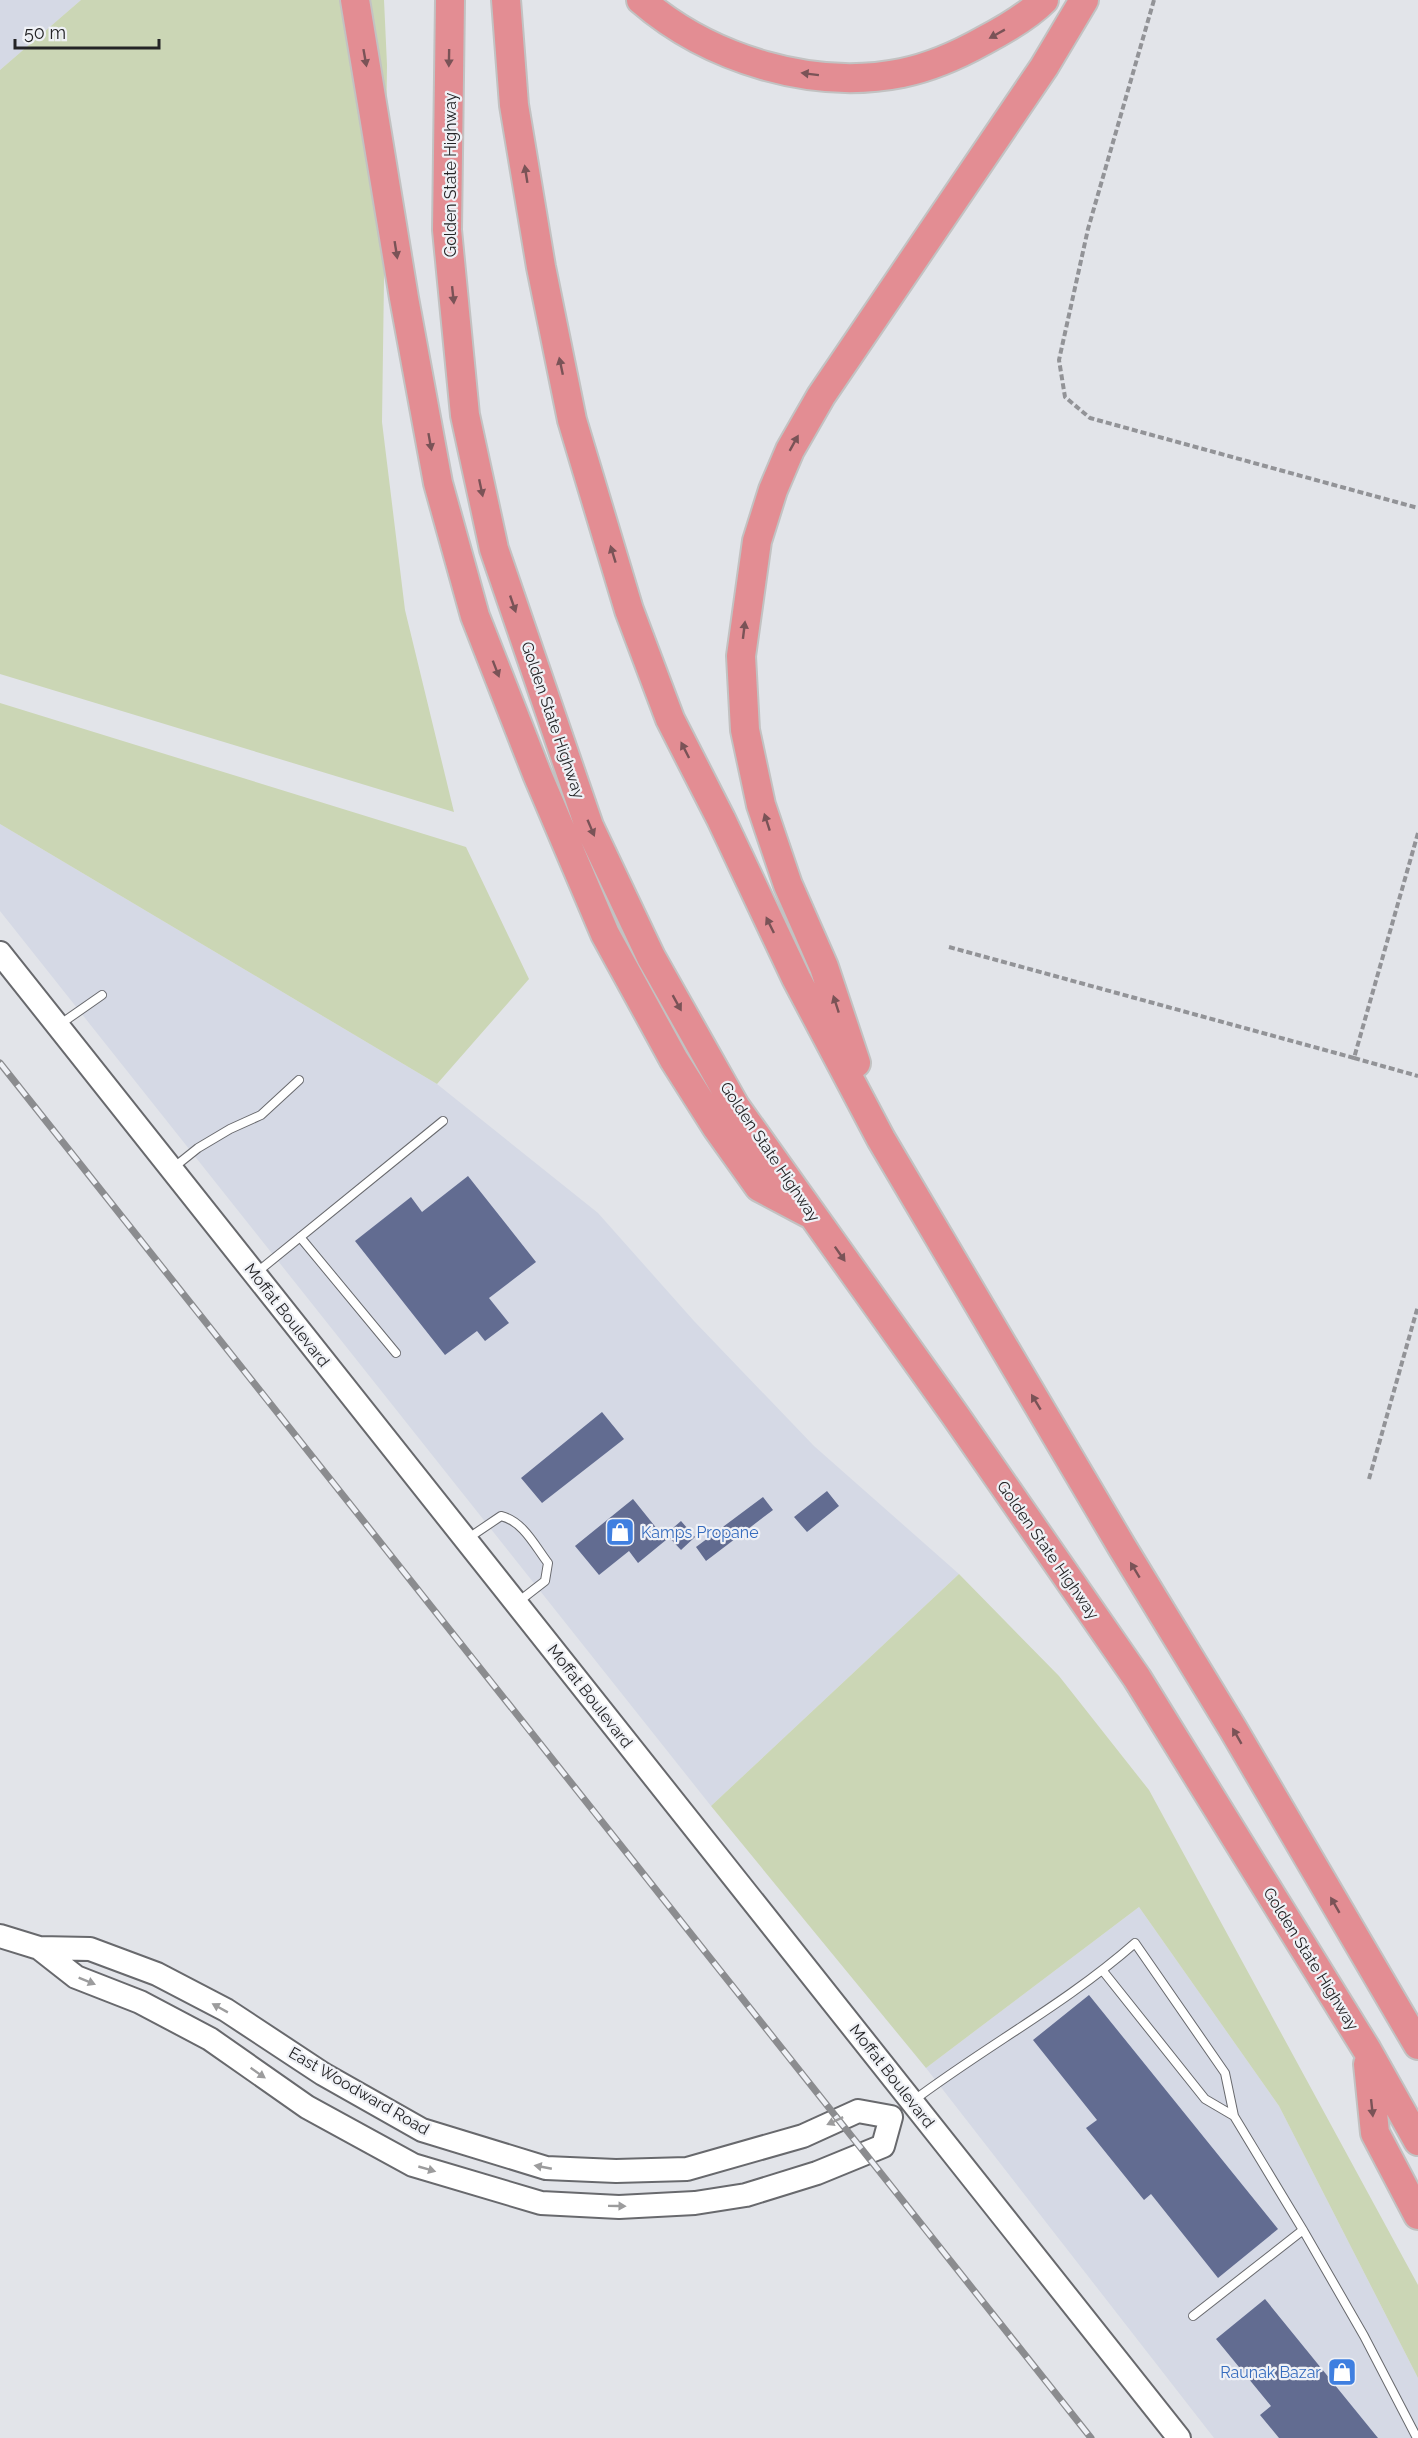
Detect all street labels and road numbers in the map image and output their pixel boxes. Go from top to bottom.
street label: Golden State Highway [441,92,460,257]
street label: Golden State Highway [517,639,589,801]
street label: Golden State Highway [716,1078,824,1226]
street label: Moffat Boulevard [241,1259,333,1371]
street label: Golden State Highway [993,1477,1103,1623]
street label: Moffat Boulevard [544,1640,636,1752]
street label: Golden State Highway [1259,1884,1363,2034]
street label: Moffat Boulevard [846,2020,938,2132]
street label: East Woodward Road [285,2043,433,2139]

